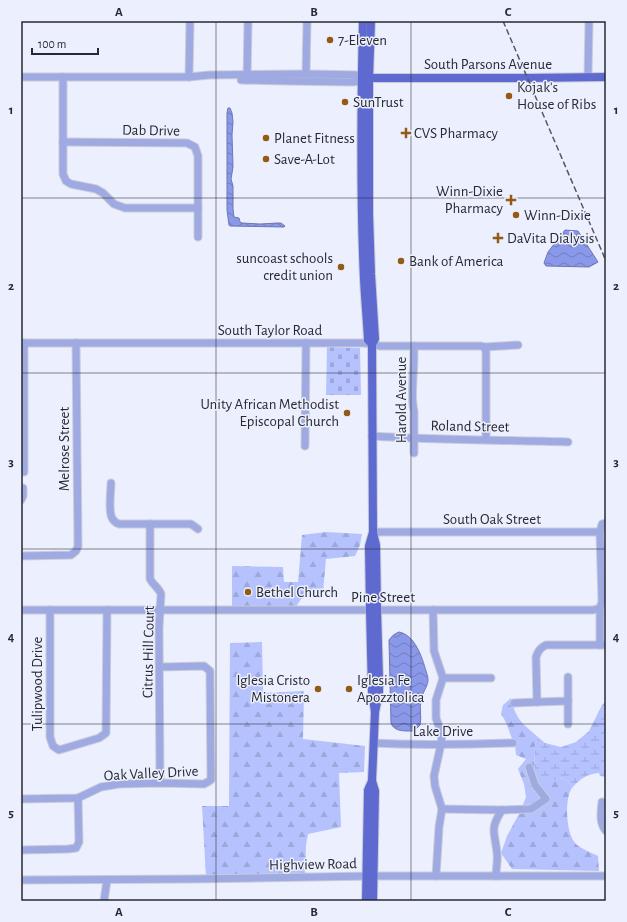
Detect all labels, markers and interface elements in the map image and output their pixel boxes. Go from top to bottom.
text: A [115,6,123,19]
text: B [310,6,318,19]
text: C [505,6,512,19]
scale bar [32,30,98,56]
place label: 7-Eleven [338,33,387,48]
marker: 7-Eleven [325,35,335,45]
text: 100 m [38,38,66,50]
street label: South Parsons Avenue [424,57,552,72]
place label: Kojak's House of Ribs [517,80,596,112]
marker: Kojak's House of Ribs [504,91,514,101]
place label: SunTrust [353,95,404,110]
marker: SunTrust [340,97,350,107]
text: 1 [9,104,13,117]
text: 1 [614,104,618,117]
street label: Dab Drive [122,122,180,139]
place label: CVS Pharmacy [414,126,499,141]
marker: CVS Pharmacy [401,128,411,138]
place label: Planet Fitness [274,131,355,146]
marker: Planet Fitness [261,133,271,143]
place label: Save-A-Lot [274,152,335,167]
marker: Save-A-Lot [261,154,271,164]
place label: Winn-Dixie Pharmacy [436,184,504,216]
marker: Winn-Dixie Pharmacy [506,195,516,205]
place label: Winn-Dixie [524,208,591,223]
marker: Winn-Dixie [511,210,521,220]
place label: DaVita Dialysis [507,231,594,246]
marker: DaVita Dialysis [492,232,504,244]
place label: suncoast schools credit union [236,251,333,283]
place label: Bank of America [409,254,504,269]
marker: Bank of America [396,256,406,266]
marker: suncoast schools credit union [336,262,346,272]
text: 2 [8,280,14,293]
text: 2 [613,280,619,293]
street label: South Taylor Road [218,323,322,338]
street label: Harold Avenue [394,357,409,443]
place label: Unity African Methodist Episcopal Church [200,397,339,429]
street label: Melrose Street [57,406,72,491]
marker: Unity African Methodist Episcopal Church [342,408,352,418]
street label: Roland Street [430,418,510,435]
text: 3 [8,456,14,469]
text: 3 [613,456,619,469]
street label: South Oak Street [443,512,541,527]
place label: Bethel Church [256,585,338,600]
marker: Bethel Church [243,587,253,597]
street label: Pine Street [351,590,415,605]
street label: Citrus Hill Court [140,605,157,698]
text: 4 [8,631,15,644]
text: 4 [613,631,620,644]
street label: Tulipwood Drive [30,637,45,731]
place label: Iglesia Cristo Mistonera [236,673,310,705]
place label: Iglesia Fe Apozztolica [357,673,424,705]
marker: Iglesia Cristo Mistonera [313,684,323,694]
marker: Iglesia Fe Apozztolica [344,684,354,694]
street label: Lake Drive [413,724,473,739]
street label: Oak Valley Drive [103,764,199,783]
text: 5 [8,807,14,820]
text: 5 [613,807,619,820]
street label: Highview Road [269,856,357,873]
text: A [115,906,123,919]
text: B [310,906,318,919]
text: C [505,906,512,919]

